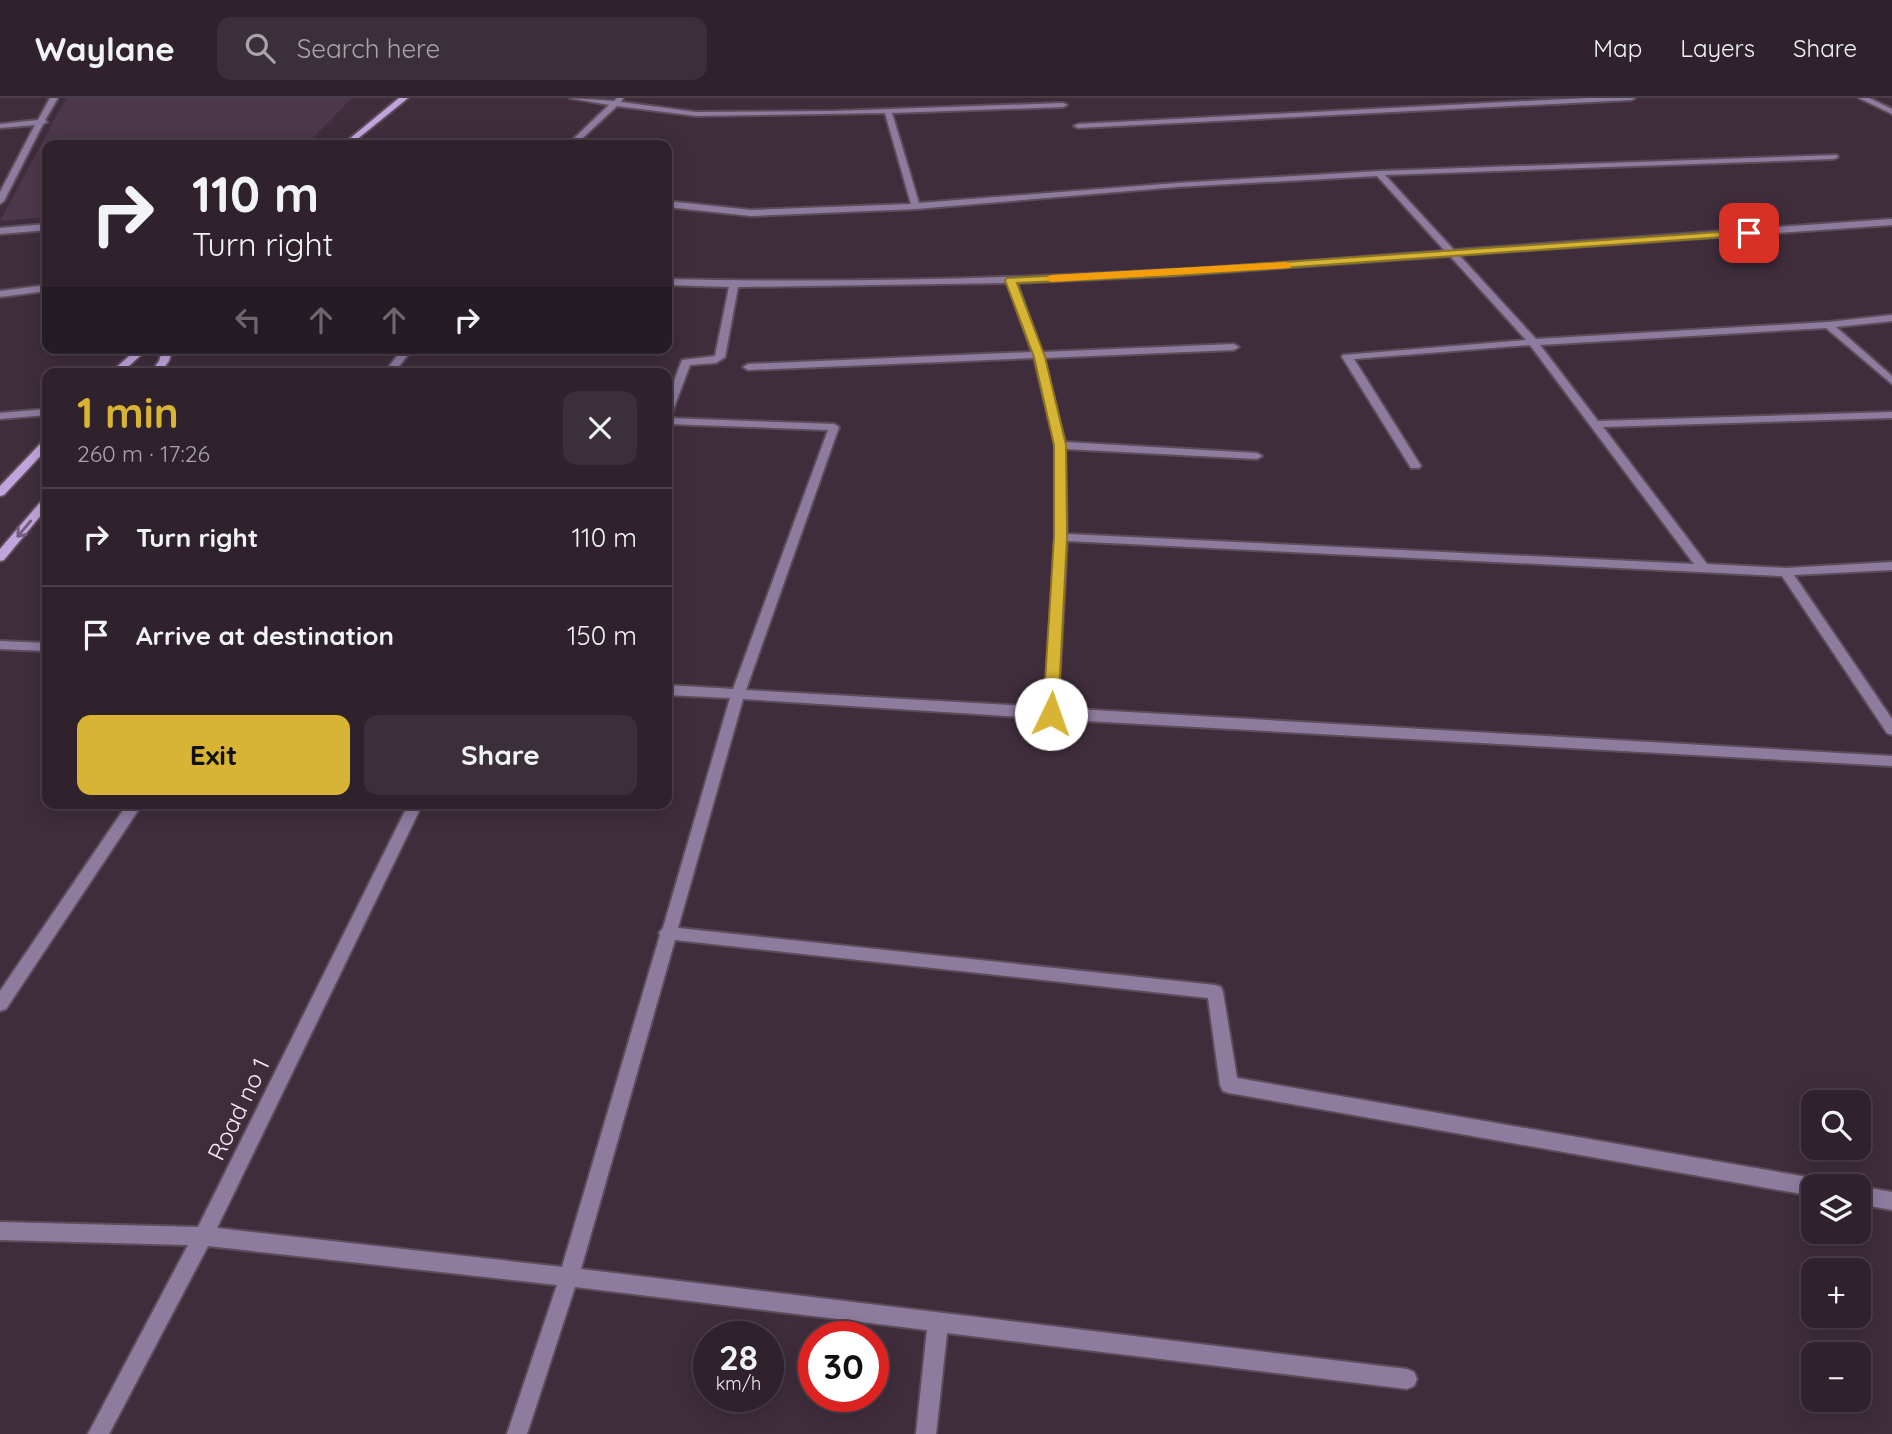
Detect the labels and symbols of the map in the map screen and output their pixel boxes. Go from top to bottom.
pin [1719,203,1779,263]
one-way arrow [16,520,32,538]
position arrow [1014,677,1088,751]
street label: Road no 1 [200,1053,276,1165]
speed limit sign: 30 [798,1321,889,1412]

